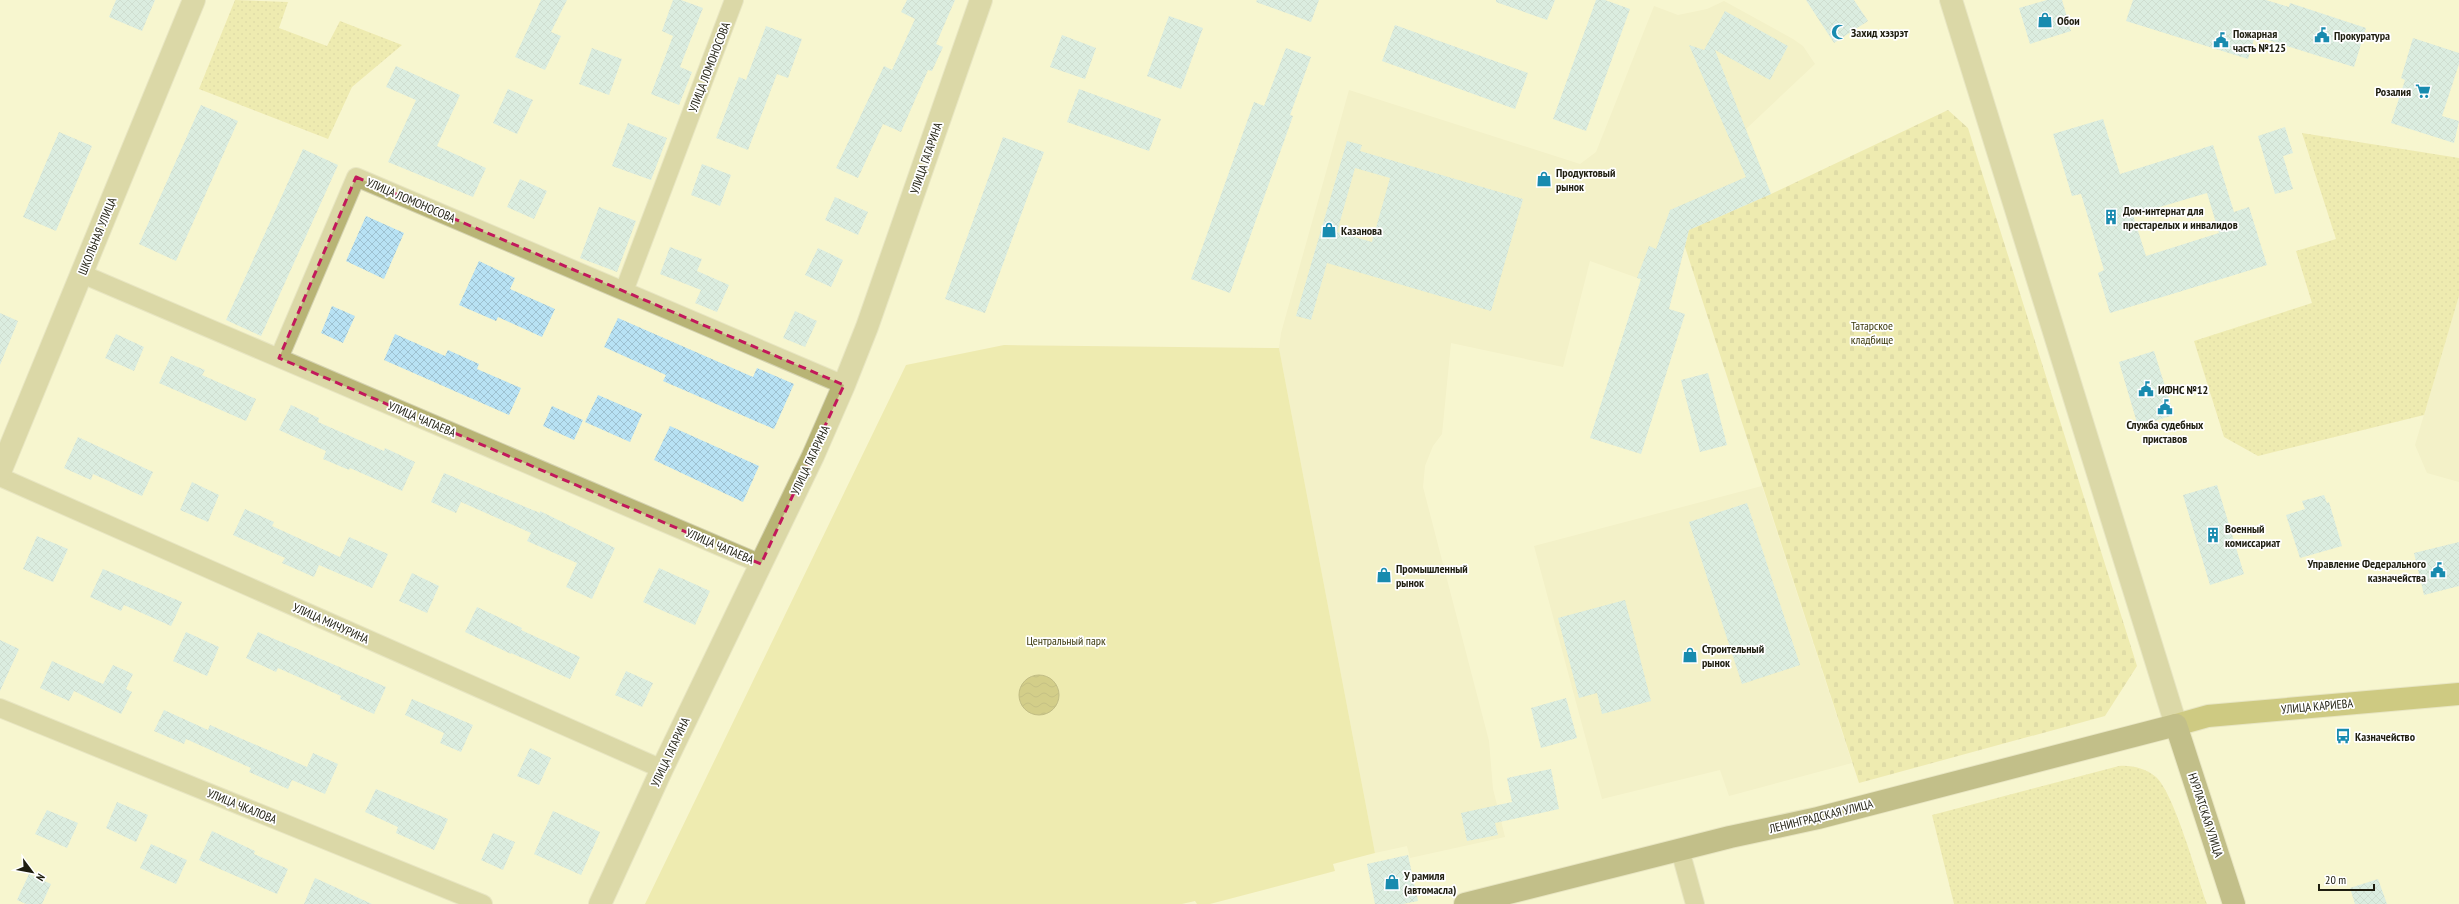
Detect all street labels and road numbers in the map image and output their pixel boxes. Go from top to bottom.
street label: УЛИЦА ЛОМОНОСОВА [685,20,733,114]
street label: УЛИЦА ГАГАРИНА [907,120,945,196]
street label: УЛИЦА ЛОМОНОСОВА [364,174,458,226]
street label: ШКОЛЬНАЯ УЛИЦА [75,195,119,277]
street label: УЛИЦА ЧАПАЕВА [386,398,458,440]
street label: УЛИЦА ГАГАРИНА [787,423,833,497]
street label: УЛИЦА ЧАПАЕВА [684,525,756,567]
street label: УЛИЦА МИЧУРИНА [291,600,372,647]
street label: УЛИЦА КАРИЕВА [2280,695,2354,717]
street label: УЛИЦА ГАГАРИНА [647,715,693,789]
street label: НУРЛАТСКАЯ УЛИЦА [2185,771,2227,859]
street label: УЛИЦА ЧКАЛОВА [205,785,279,827]
street label: ЛЕНИНГРАДСКАЯ УЛИЦА [1767,796,1875,836]

